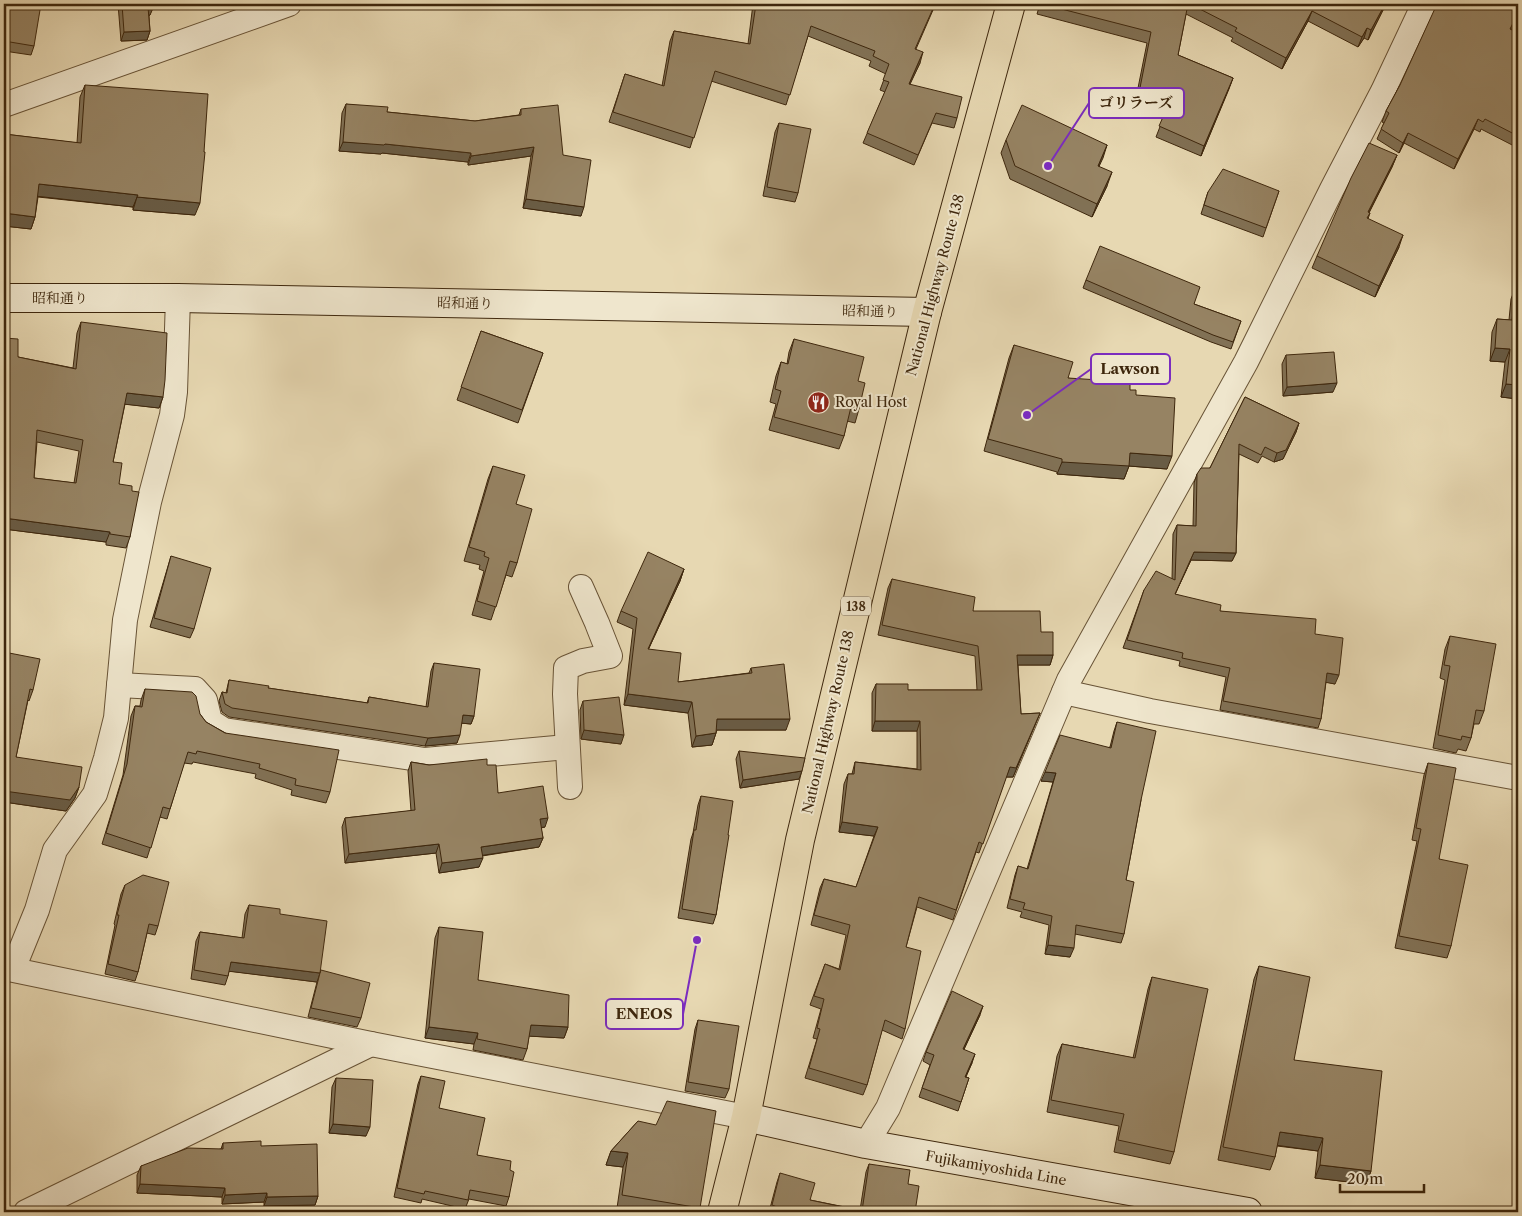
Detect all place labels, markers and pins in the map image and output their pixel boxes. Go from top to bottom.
callout: ゴリラーズ [1089,88,1184,118]
callout: Lawson [1091,354,1170,384]
restaurant icon: Royal Host [807,390,831,414]
place label: Royal Host [835,393,907,411]
callout: ENEOS [606,999,683,1029]

